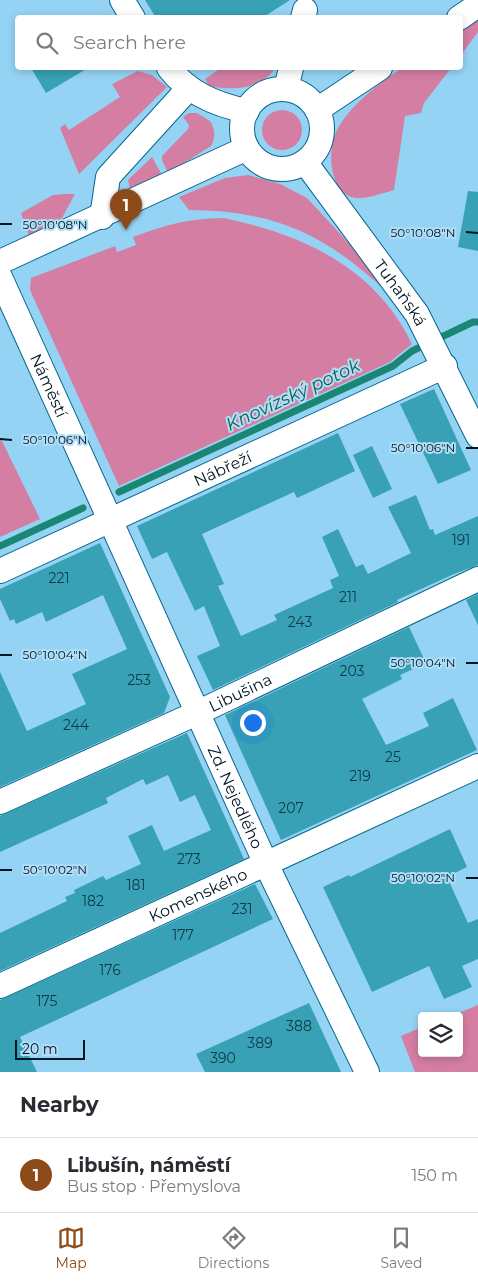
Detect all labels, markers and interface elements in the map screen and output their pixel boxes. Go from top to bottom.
search box [15,15,463,70]
icon: search [33,29,61,57]
text: Search here [73,31,186,54]
pin: 1 [110,189,142,230]
text: 50°10'08"N [22,217,88,232]
text: 50°10'08"N [390,225,456,240]
street label: Tuhaňská [370,256,431,329]
street label: Náměstí [26,351,72,421]
water label: Knovízský potok [222,354,365,436]
text: 50°10'06"N [23,432,87,447]
text: 50°10'06"N [391,440,455,455]
street label: Nábřeží [191,447,255,490]
house number: 191 [452,531,470,549]
house number: 221 [49,569,69,587]
house number: 211 [339,588,357,606]
house number: 243 [288,613,312,631]
text: 50°10'04"N [23,647,87,662]
text: 50°10'04"N [391,655,455,670]
house number: 203 [340,662,365,680]
street label: Libušina [205,669,275,716]
house number: 253 [127,671,151,689]
your location [240,710,266,736]
house number: 244 [63,716,90,734]
street label: Zd. Nejedlého [204,743,267,852]
house number: 25 [385,748,401,766]
house number: 219 [349,767,371,785]
house number: 207 [278,799,304,817]
house number: 273 [177,850,201,868]
text: 50°10'02"N [23,862,87,877]
street label: Komenského [146,864,250,926]
text: 50°10'02"N [391,870,455,885]
house number: 181 [126,876,146,894]
house number: 182 [82,892,104,910]
house number: 231 [232,900,252,918]
house number: 177 [172,926,194,944]
house number: 176 [99,961,121,979]
house number: 175 [37,992,58,1010]
map controls [418,1012,463,1057]
button: layers [418,1012,463,1057]
house number: 388 [286,1017,312,1035]
house number: 389 [247,1034,273,1052]
scale bar [15,1037,85,1060]
text: 20 m [22,1040,58,1058]
house number: 390 [210,1049,236,1067]
text: Nearby [20,1092,99,1117]
text: Libušín, náměstí [67,1154,231,1177]
text: 1 [33,1166,39,1185]
text: 150 m [411,1166,458,1185]
text: Bus stop · Přemyslova [67,1177,241,1196]
tab: Map [56,1224,87,1272]
tab: Directions [198,1224,269,1272]
tab: Saved [380,1224,422,1272]

